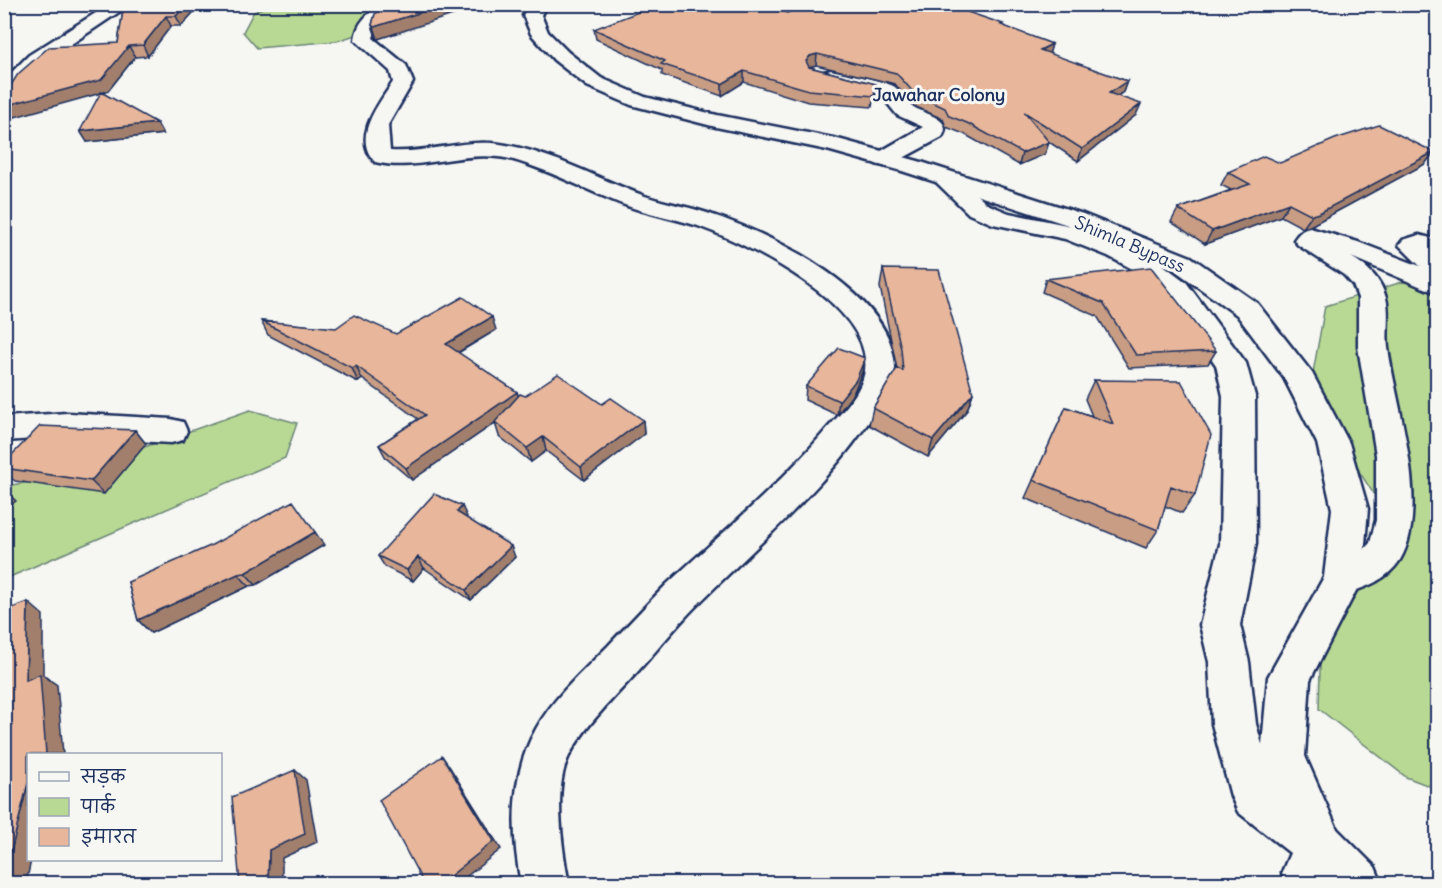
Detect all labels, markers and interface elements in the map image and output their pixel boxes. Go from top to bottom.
district label: Jawahar Colony [873,83,1005,106]
street label: Shimla Bypass [1071,210,1189,278]
legend [27,753,222,861]
text: सड़क [80,765,126,788]
text: पार्क [80,793,116,818]
text: इमारत [81,825,137,848]

